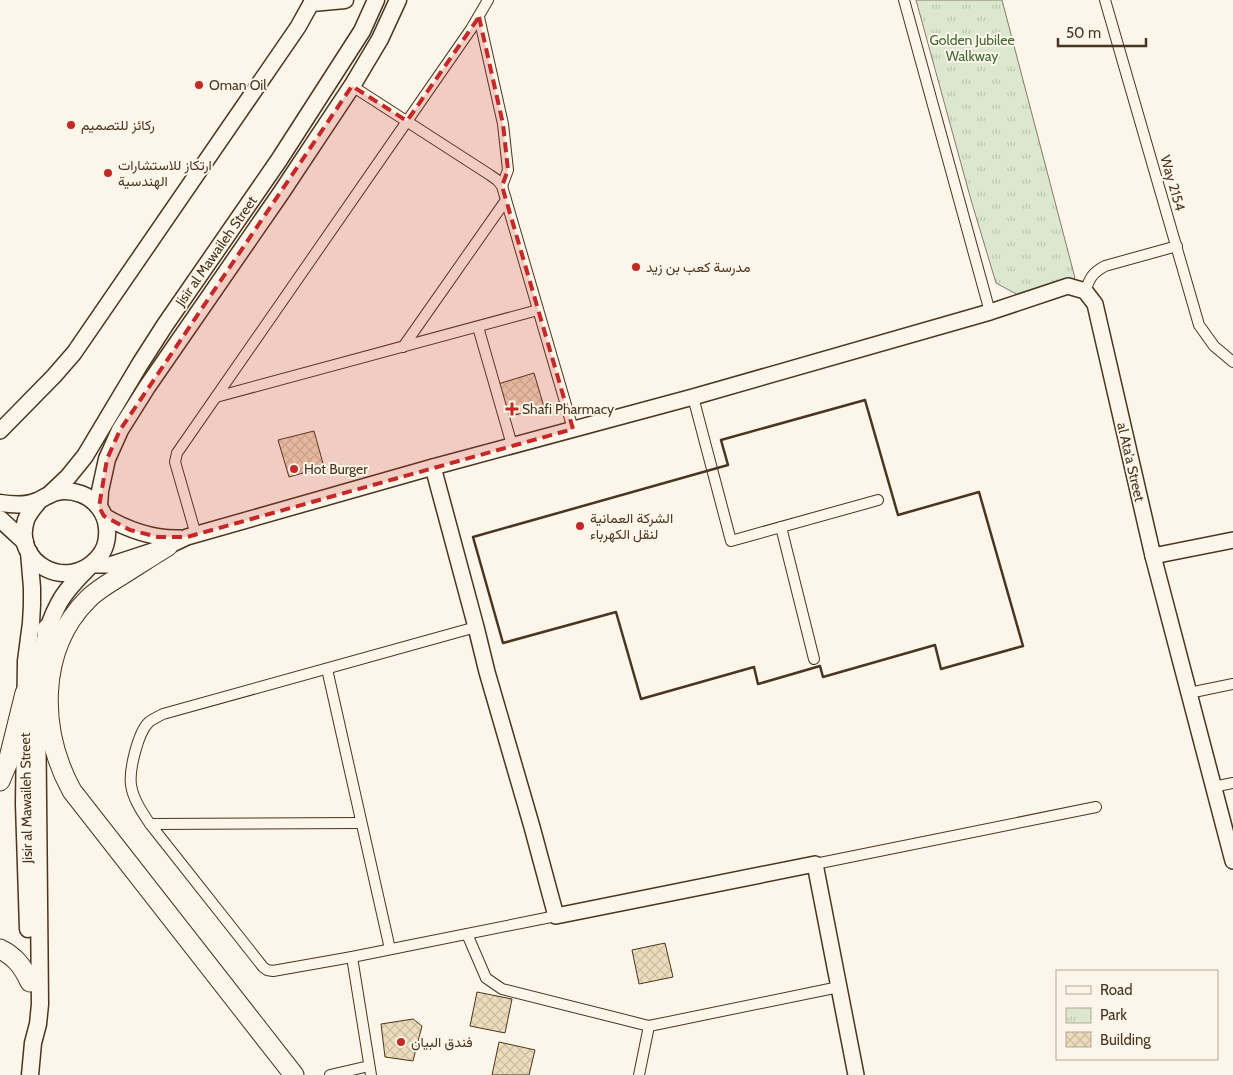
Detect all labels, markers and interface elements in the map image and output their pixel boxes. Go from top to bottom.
scale bar [1058,15,1146,47]
text: 50 m [1066,24,1101,42]
park label: Golden Jubilee Walkway [929,31,1015,65]
place label: Oman Oil [209,76,267,94]
marker: Oman Oil [193,79,205,91]
place label: ركائز للتصميم [81,116,155,134]
marker: ركائز للتصميم [65,119,77,131]
street label: Way 2154 [1157,153,1189,213]
place label: ارتكاز للاستشارات الهندسية [118,156,212,190]
marker: ارتكاز للاستشارات الهندسية [102,167,114,179]
street label: Jisir al Mawaileh Street [171,192,261,310]
place label: مدرسة كعب بن زيد [646,258,750,276]
marker: مدرسة كعب بن زيد [630,261,642,273]
place label: Shafi Pharmacy [522,400,614,418]
marker: Shafi Pharmacy [506,403,518,415]
street label: al Ata'a Street [1113,421,1149,504]
place label: Hot Burger [304,460,368,478]
marker: Hot Burger [288,463,300,475]
place label: الشرکة العمانیة لنقل الکهرباء [590,509,673,543]
marker: الشرکة العمانیة لنقل الکهرباء [574,520,586,532]
street label: Jisir al Mawaileh Street [16,732,36,864]
legend [1056,970,1218,1060]
text: Road [1100,981,1133,999]
text: Park [1100,1006,1127,1024]
text: Building [1100,1031,1151,1049]
place label: فندق البيان [411,1033,473,1051]
marker: فندق البيان [395,1036,407,1048]

